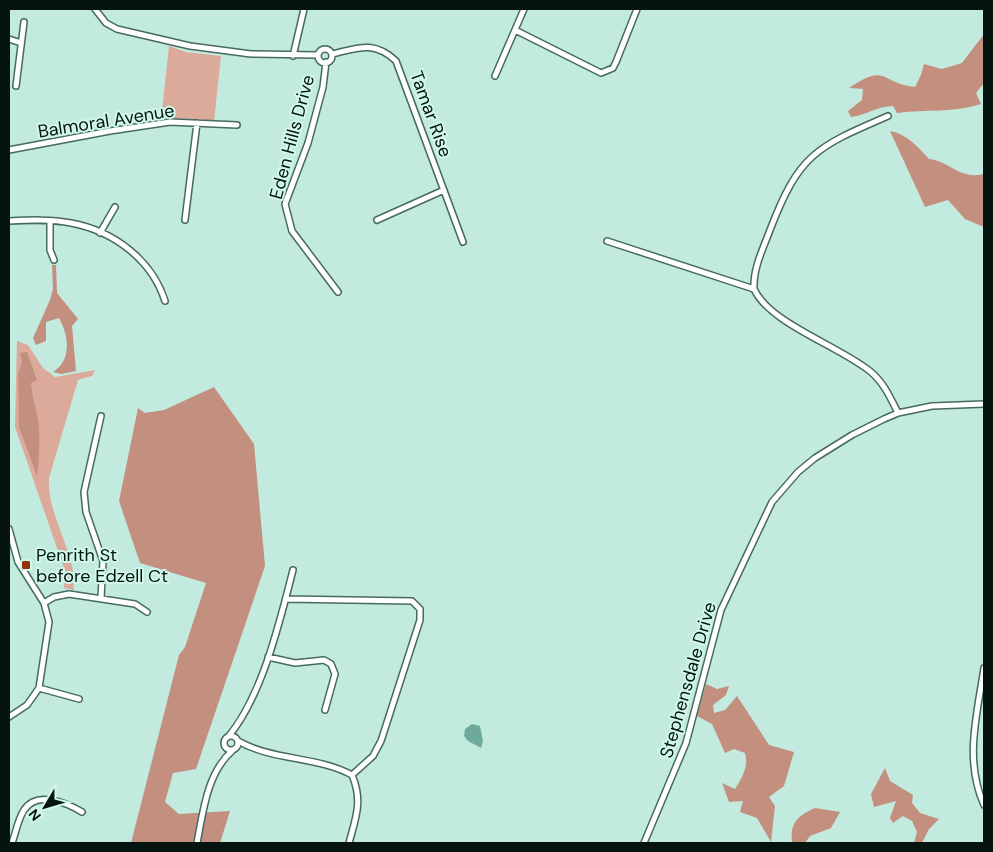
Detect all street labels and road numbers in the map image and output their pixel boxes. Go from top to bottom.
street label: Tamar Rise [404,68,458,160]
street label: Eden Hills Drive [264,72,320,202]
street label: Balmoral Avenue [36,98,176,144]
street label: Stephensdale Drive [654,599,722,761]

